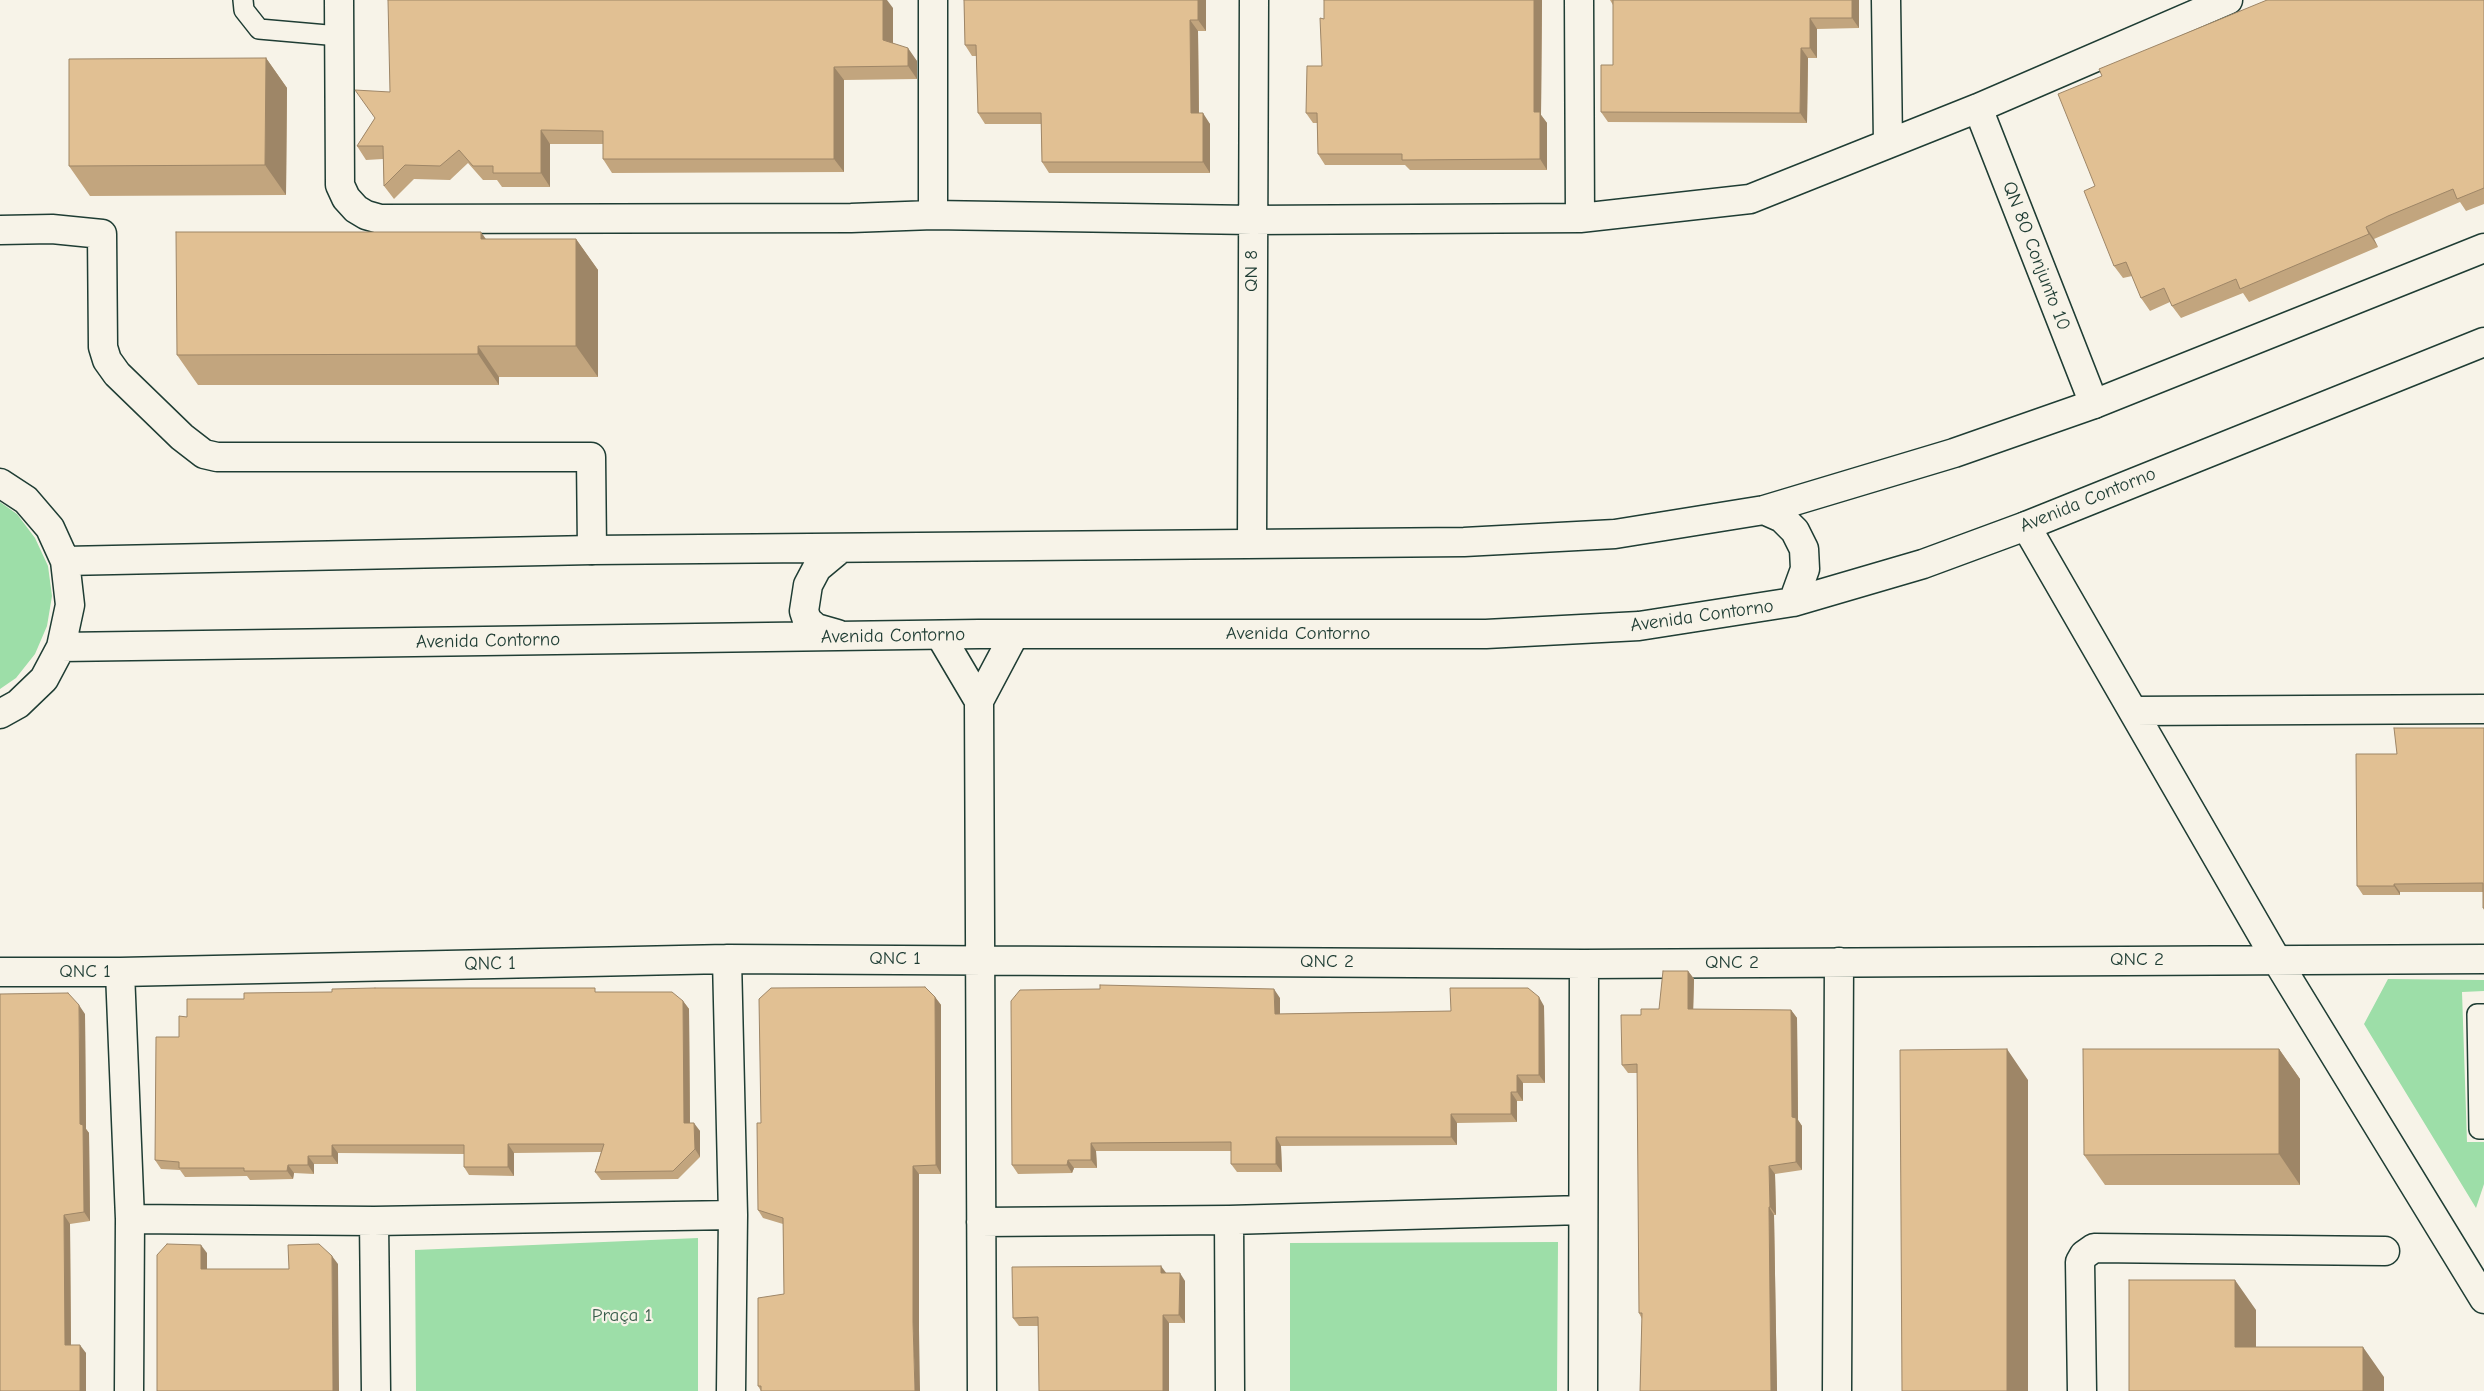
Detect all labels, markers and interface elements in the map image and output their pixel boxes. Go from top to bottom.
street label: QN 8O Conjunto 10 [1997,178,2075,334]
street label: QN 8 [1241,250,1263,292]
street label: Avenida Contorno [2017,462,2159,538]
street label: Avenida Contorno [1629,595,1775,637]
street label: Avenida Contorno [821,623,965,649]
street label: Avenida Contorno [1226,623,1370,645]
street label: Avenida Contorno [416,628,560,654]
street label: QNC 1 [869,948,921,970]
street label: QNC 2 [2110,949,2164,971]
street label: QNC 2 [1300,951,1354,973]
street label: QNC 1 [464,952,516,976]
street label: QNC 2 [1705,952,1759,974]
street label: QNC 1 [59,961,111,983]
park label: Praça 1 [592,1305,652,1327]

